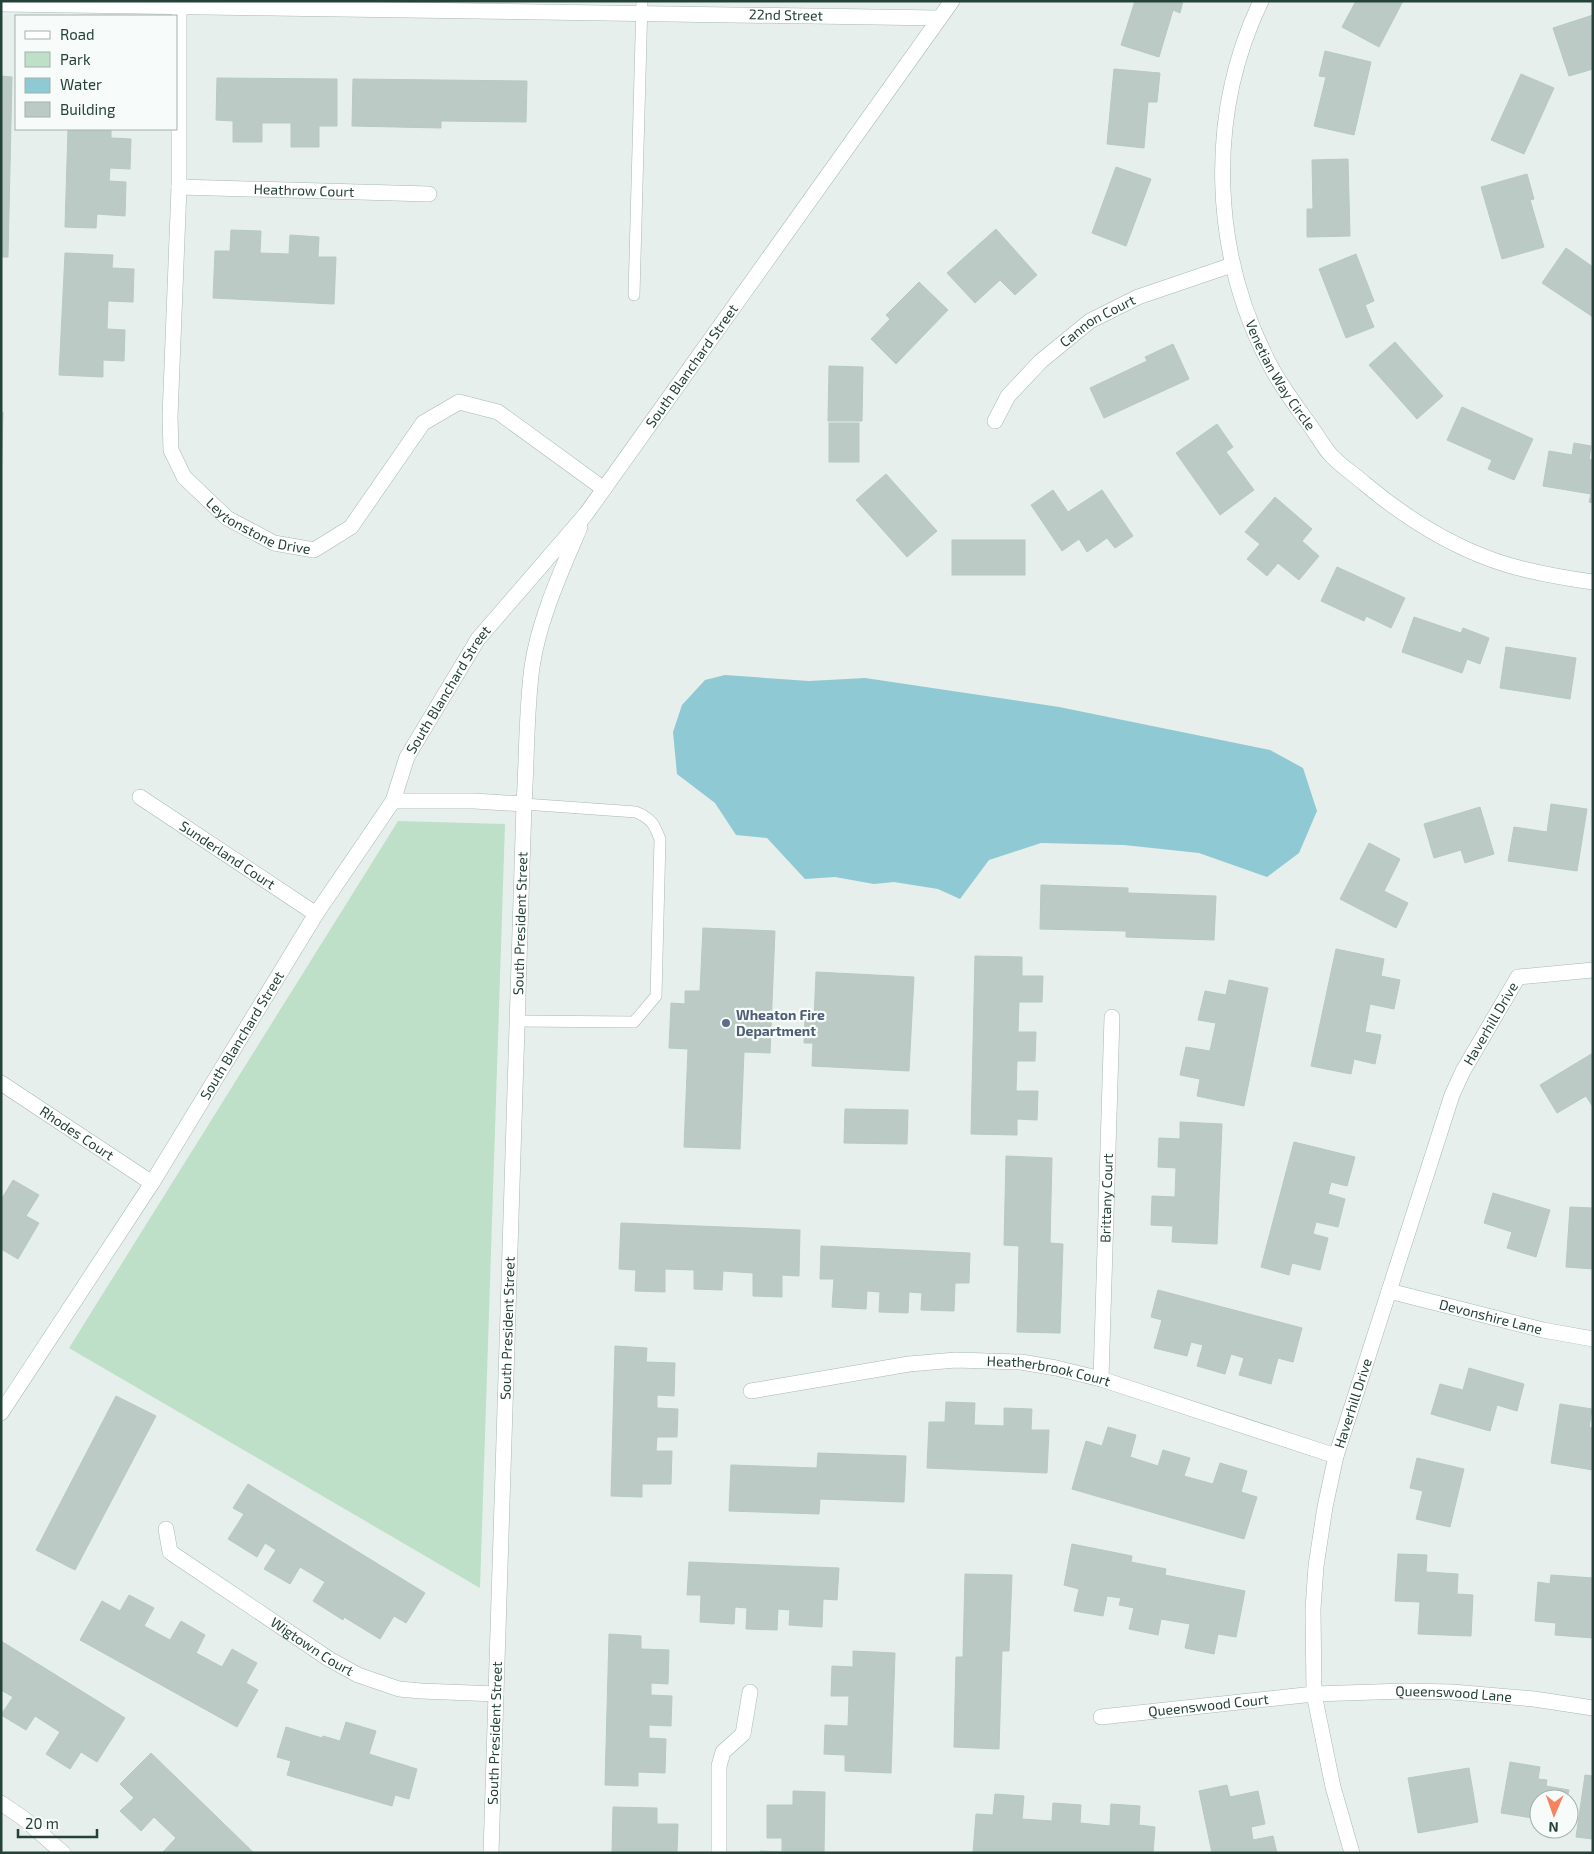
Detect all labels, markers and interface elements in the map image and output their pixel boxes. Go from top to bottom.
street label: 22nd Street [749,5,823,24]
legend [15,15,178,130]
text: Road [60,25,95,43]
text: Park [60,50,91,68]
text: Water [60,75,102,93]
text: Building [60,100,116,118]
street label: Heathrow Court [253,180,355,200]
street label: Cannon Court [1056,291,1138,350]
street label: South Blanchard Street [642,301,741,430]
street label: Venetian Way Circle [1242,317,1320,433]
street label: Leytonstone Drive [203,494,312,557]
street label: South Blanchard Street [402,622,494,757]
street label: Sunderland Court [177,817,279,893]
street label: South President Street [509,852,530,995]
street label: South Blanchard Street [196,968,287,1102]
street label: Haverhill Drive [1459,979,1521,1068]
place label: Wheaton Fire Department [736,1006,825,1039]
marker: Wheaton Fire Department [720,1017,732,1029]
street label: Rhodes Court [37,1102,117,1164]
street label: Brittany Court [1096,1153,1116,1243]
street label: South President Street [496,1256,518,1400]
street label: Devonshire Lane [1438,1295,1544,1337]
street label: Heatherbrook Court [986,1352,1113,1390]
street label: Haverhill Drive [1330,1356,1375,1450]
street label: Wigtown Court [267,1613,357,1679]
street label: South President Street [484,1661,505,1805]
street label: Queenswood Lane [1395,1682,1513,1705]
street label: Queenswood Court [1147,1690,1269,1720]
north arrow [1529,1789,1579,1839]
scale bar [18,1806,96,1838]
text: 20 m [25,1814,59,1832]
text: N [1548,1819,1559,1836]

